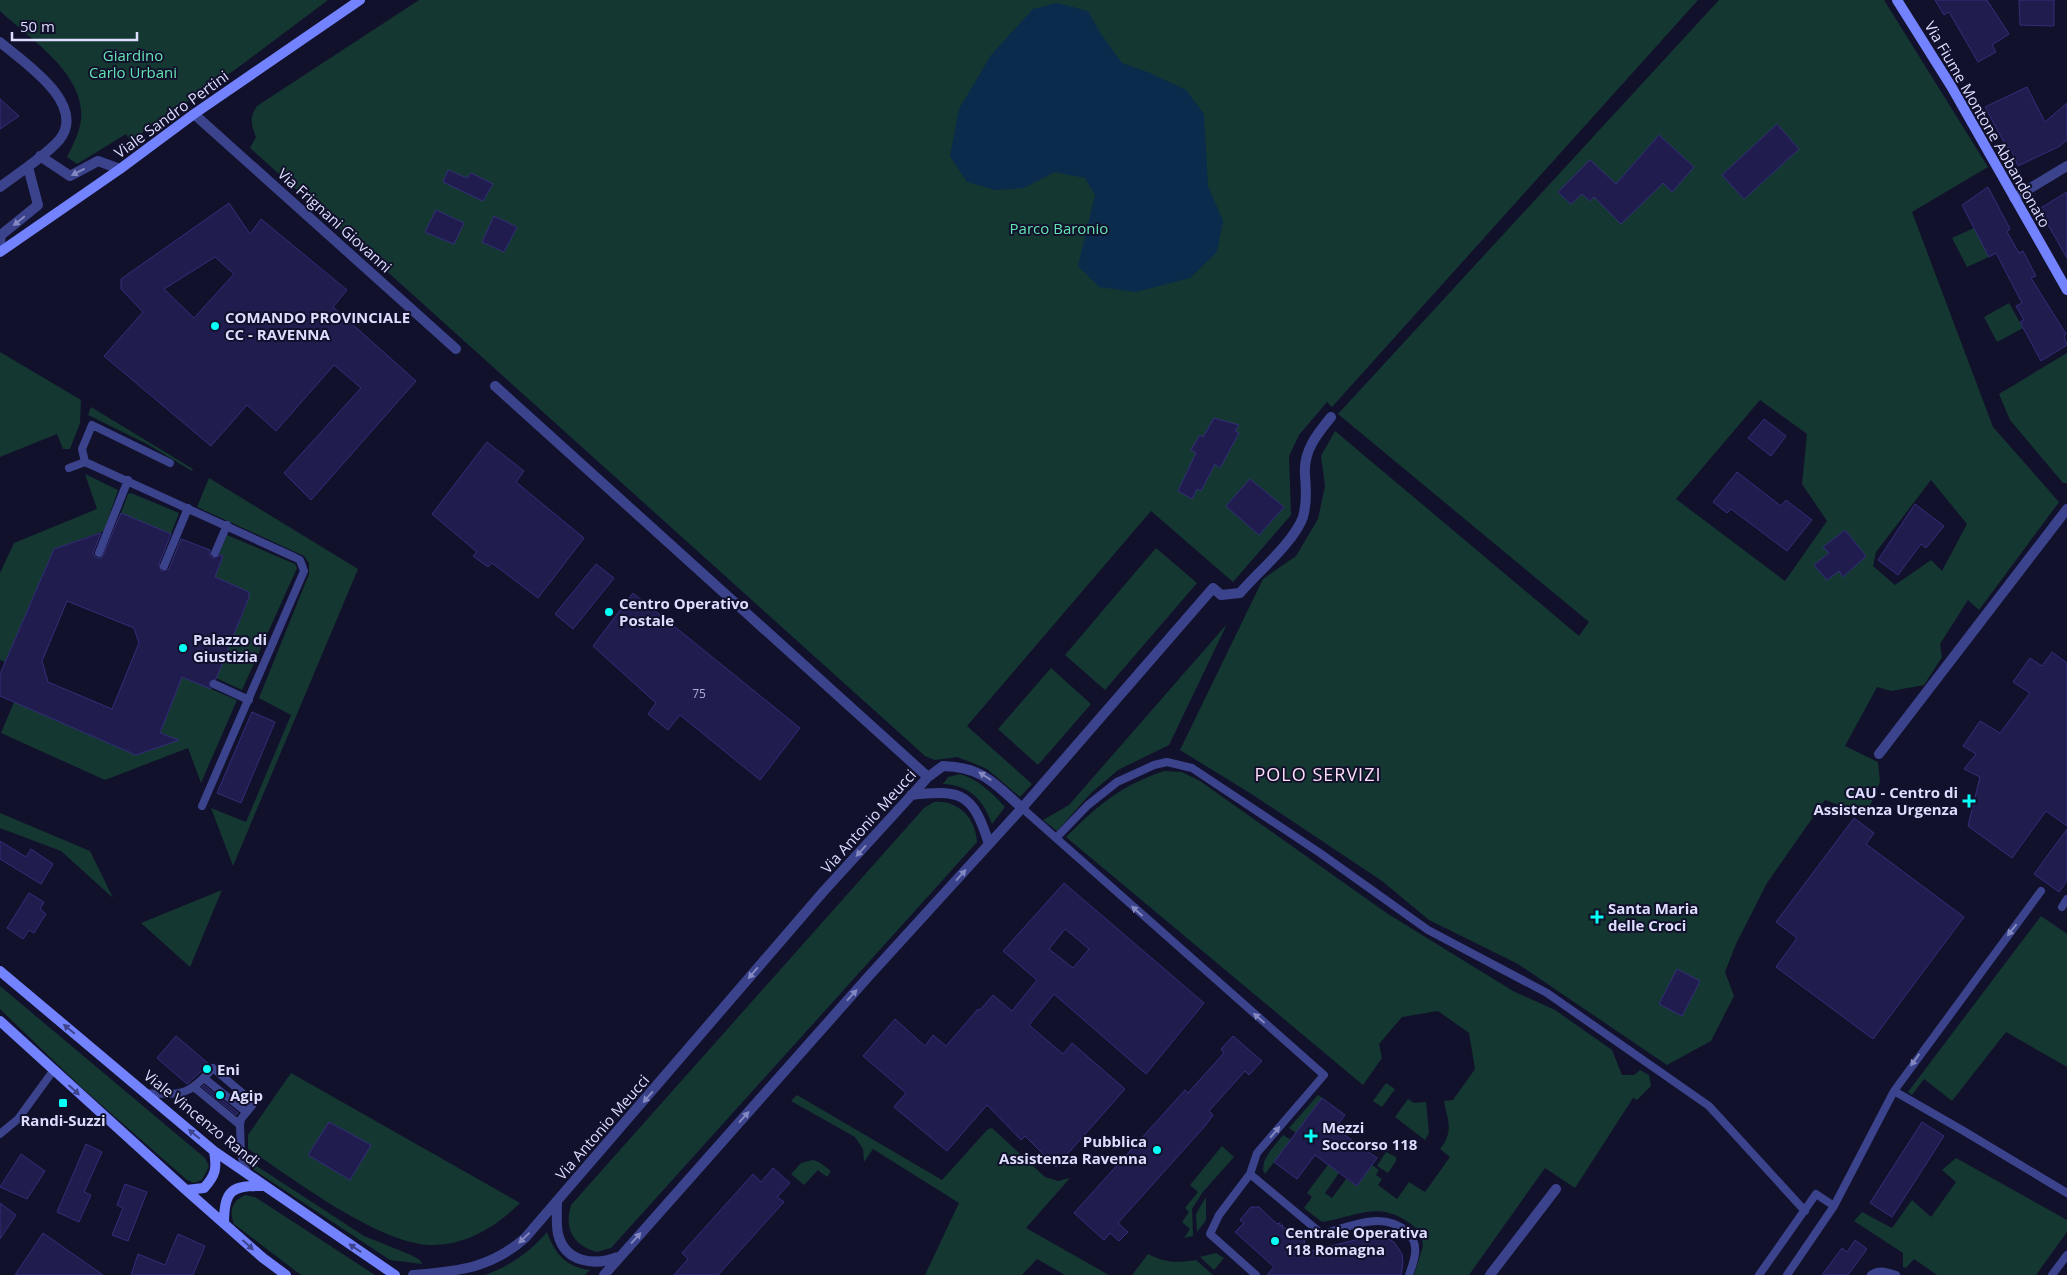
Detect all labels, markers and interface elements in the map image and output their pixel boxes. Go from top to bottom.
scale bar [12,10,138,42]
text: 50 m [20,16,55,36]
street label: Via Fiume Montone Abbandonato [1921,17,2055,231]
park label: Giardino Carlo Urbani [89,45,177,82]
street label: Viale Sandro Pertini [110,66,232,162]
street label: Via Frignani Giovanni [274,163,396,277]
one-way arrow [71,168,85,176]
one-way arrow [12,215,25,226]
park label: Parco Baronio [1010,218,1108,238]
place label: COMANDO PROVINCIALE CC - RAVENNA [225,307,410,344]
marker: COMANDO PROVINCIALE CC - RAVENNA [209,320,221,332]
place label: Centro Operativo Postale [619,593,749,630]
marker: Centro Operativo Postale [603,606,615,618]
place label: Palazzo di Giustizia [193,629,267,666]
marker: Palazzo di Giustizia [177,642,189,654]
house number: 75 [692,685,706,702]
district label: POLO SERVIZI [1255,762,1381,786]
street label: Via Antonio Meucci [816,765,920,877]
one-way arrow [978,772,991,781]
place label: CAU - Centro di Assistenza Urgenza [1813,782,1958,819]
marker: CAU - Centro di Assistenza Urgenza [1962,794,1976,808]
one-way arrow [855,845,866,858]
one-way arrow [955,869,967,881]
place label: Santa Maria delle Croci [1608,898,1698,935]
one-way arrow [1131,905,1144,916]
marker: Santa Maria delle Croci [1590,910,1604,924]
one-way arrow [2007,923,2017,937]
one-way arrow [748,967,759,980]
one-way arrow [846,990,858,1002]
one-way arrow [1253,1013,1265,1024]
one-way arrow [63,1024,76,1035]
one-way arrow [1910,1053,1920,1067]
place label: Eni [217,1059,240,1079]
marker: Eni [201,1063,213,1075]
street label: Viale Vincenzo Randi [140,1065,264,1171]
street label: Via Antonio Meucci [551,1070,653,1184]
one-way arrow [68,1084,80,1096]
place label: Agip [230,1085,263,1105]
marker: Agip [214,1089,226,1101]
one-way arrow [642,1090,653,1103]
marker: Randi-Suzzi [57,1097,69,1109]
place label: Randi-Suzzi [20,1110,106,1130]
one-way arrow [738,1111,750,1123]
place label: Mezzi Soccorso 118 [1322,1117,1418,1154]
one-way arrow [1269,1126,1280,1139]
one-way arrow [187,1128,200,1139]
marker: Mezzi Soccorso 118 [1304,1129,1318,1143]
place label: Pubblica Assistenza Ravenna [999,1131,1147,1168]
marker: Pubblica Assistenza Ravenna [1151,1144,1163,1156]
place label: Centrale Operativa 118 Romagna [1285,1222,1428,1259]
one-way arrow [630,1231,641,1244]
one-way arrow [518,1232,530,1244]
marker: Centrale Operativa 118 Romagna [1269,1235,1281,1247]
one-way arrow [242,1239,255,1250]
one-way arrow [348,1243,362,1253]

